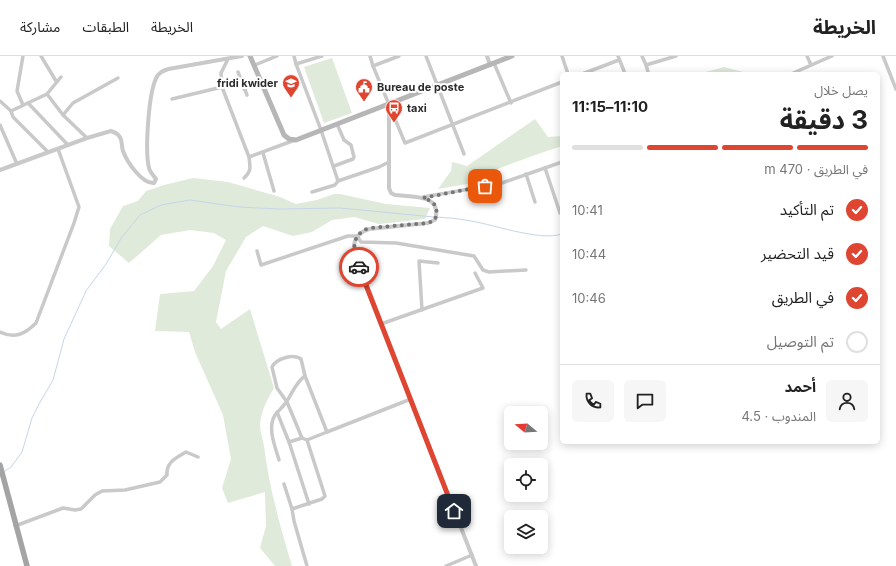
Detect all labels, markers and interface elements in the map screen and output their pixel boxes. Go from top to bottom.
text: الخريطة [813,16,876,39]
text: مشاركة [20,18,60,35]
text: الطبقات [82,18,129,35]
text: الخريطة [151,18,193,35]
school or university icon: fridi kwider [281,73,301,98]
place label: fridi kwider [217,76,279,90]
public building icon: Bureau de poste [354,77,374,102]
place label: Bureau de poste [377,80,465,94]
text: يصل خلال [814,82,868,98]
text: 11:10–11:15 [572,97,648,116]
bus stop icon: taxi [384,98,404,123]
place label: taxi [407,101,427,115]
text: 3 دقيقة [780,104,868,135]
text: في الطريق · 470 m [764,161,868,177]
pin [468,169,502,203]
icon: bag [474,175,496,197]
icon: check [846,199,868,221]
text: تم التأكيد [780,200,834,219]
text: 10:41 [572,202,603,218]
icon: check [846,243,868,265]
text: قيد التحضير [761,244,834,263]
text: 10:44 [572,246,606,262]
courier [339,247,379,287]
icon: car [348,256,370,278]
icon: check [846,287,868,309]
text: في الطريق [772,288,834,307]
text: 10:46 [572,290,606,306]
text: تم التوصيل [767,332,834,351]
text: أحمد [785,377,816,396]
button: phone [572,380,614,422]
button: chat [624,380,666,422]
button: person [826,380,868,422]
north arrow [504,406,548,450]
map controls [504,406,548,554]
text: المندوب · 4.5 [741,408,816,424]
button: locate [504,458,548,502]
pin [437,494,471,528]
icon: home [443,500,465,522]
button: layers [504,510,548,554]

